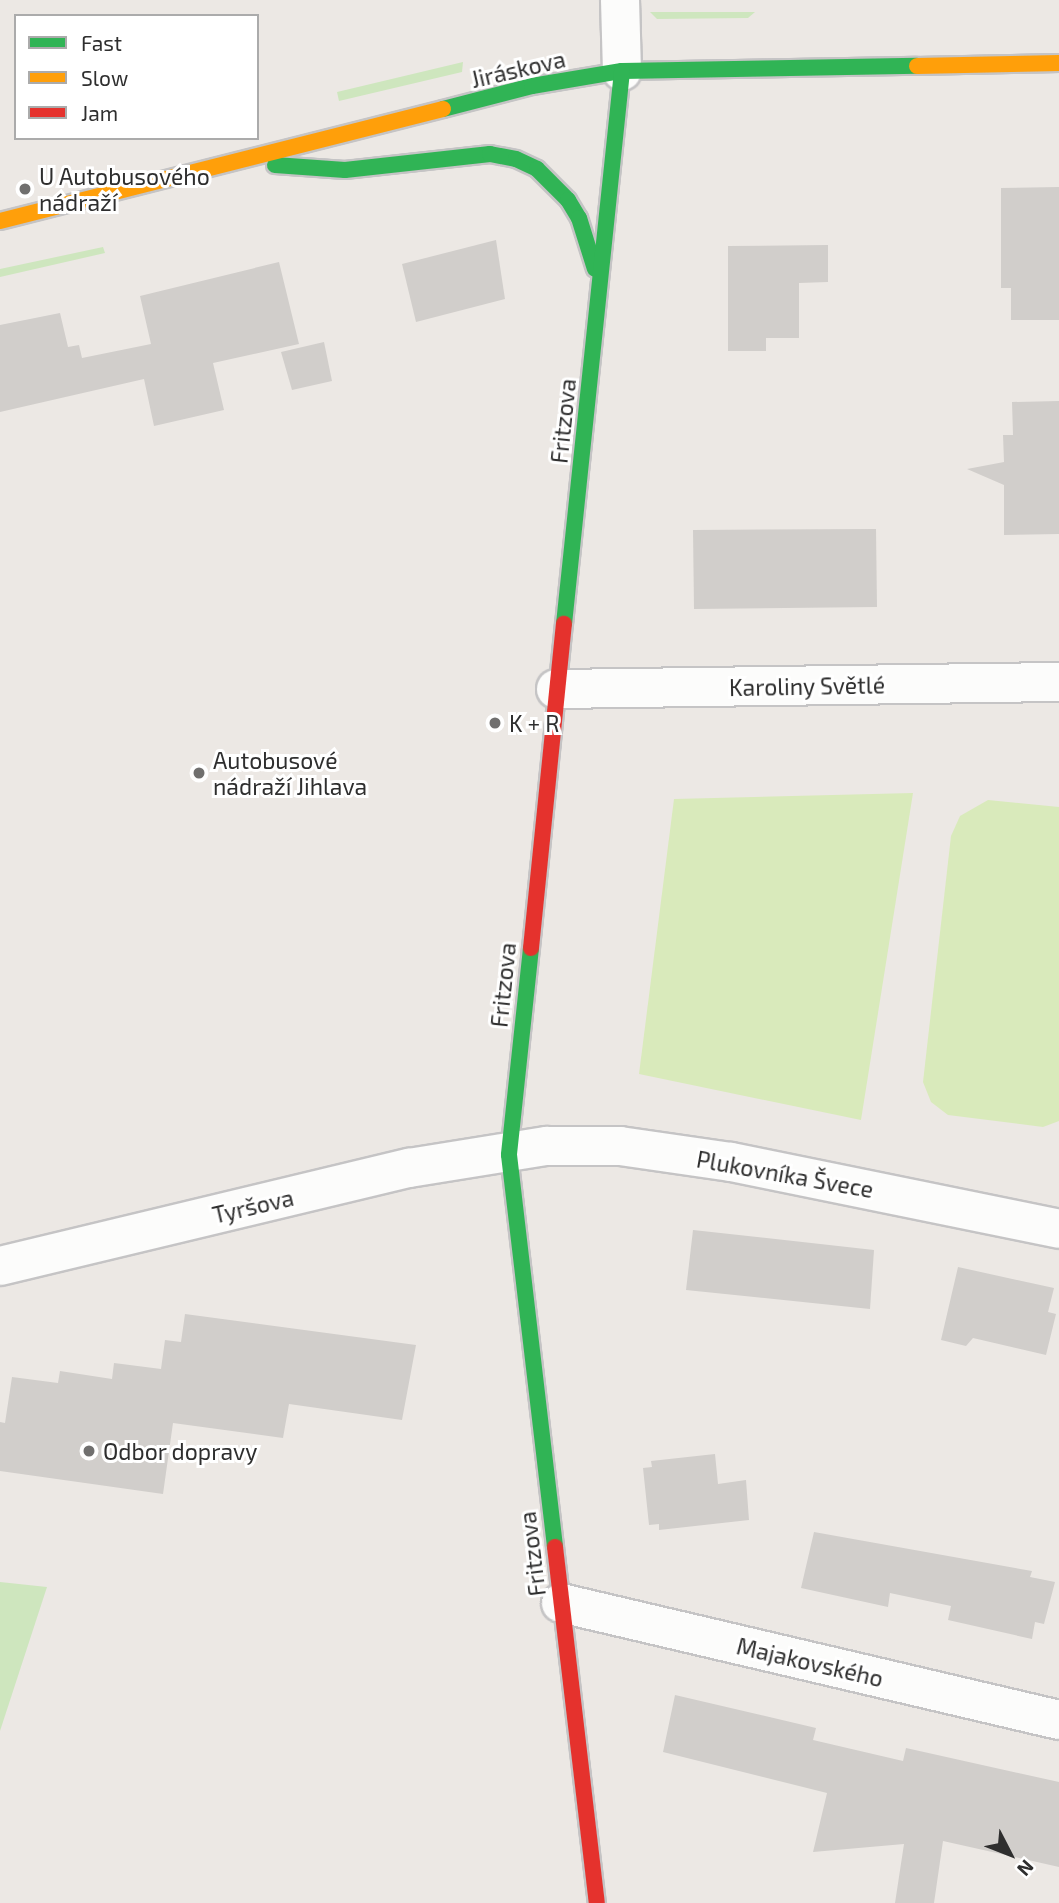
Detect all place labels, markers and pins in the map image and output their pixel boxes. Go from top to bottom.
place label: U Autobusového nádraží [39,162,210,216]
marker: U Autobusového nádraží [17,181,33,197]
place label: K + R [509,709,560,737]
marker: K + R [487,715,503,731]
place label: Autobusové nádraží Jihlava [213,746,368,800]
marker: Autobusové nádraží Jihlava [191,765,207,781]
place label: Odbor dopravy [103,1437,258,1465]
marker: Odbor dopravy [81,1443,97,1459]

